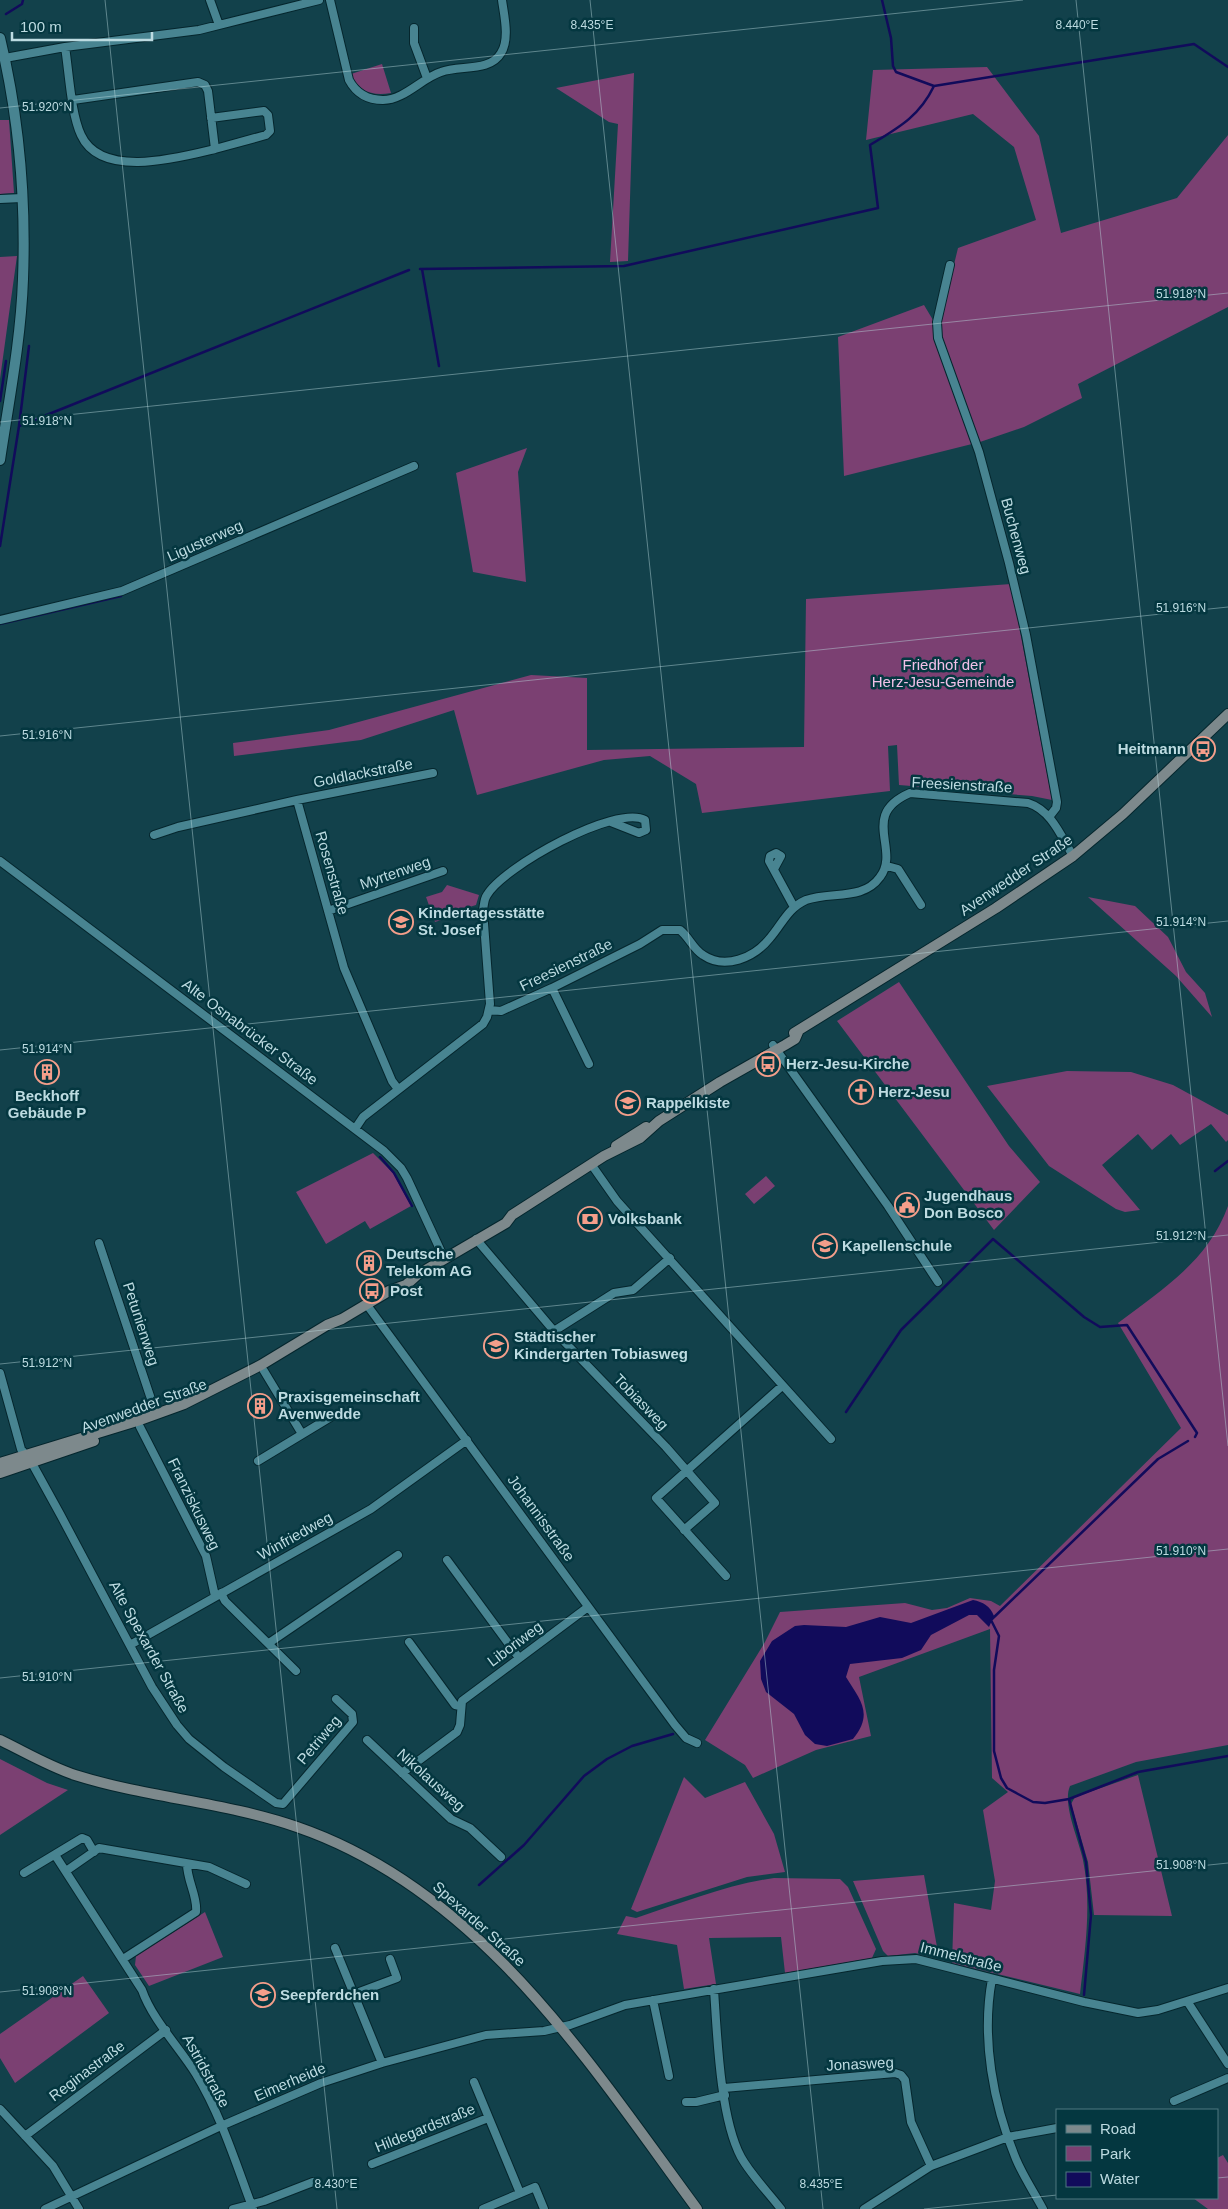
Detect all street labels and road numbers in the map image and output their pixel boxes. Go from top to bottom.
street label: Buchenweg [998,496,1035,576]
street label: Ligusterweg [164,516,245,565]
street label: Goldlackstraße [312,755,414,790]
street label: Freesienstraße [911,773,1013,796]
street label: Rosenstraße [312,829,352,916]
street label: Avenwedder Straße [956,831,1075,919]
street label: Myrtenweg [357,853,432,893]
street label: Freesienstraße [517,935,615,994]
street label: Alte Osnabrücker Straße [179,975,321,1088]
street label: Petunienweg [120,1280,163,1368]
street label: Tobiasweg [611,1370,672,1433]
street label: Avenwedder Straße [79,1375,209,1436]
street label: Franziskusweg [165,1455,224,1552]
street label: Johannisstraße [504,1471,578,1564]
street label: Winfriedweg [255,1508,335,1563]
street label: Alte Spexarder Straße [106,1578,193,1716]
street label: Liboriweg [484,1617,545,1670]
street label: Petriweg [293,1712,344,1767]
street label: Nikolausweg [394,1745,469,1814]
street label: Spexarder Straße [430,1878,529,1970]
street label: Immelstraße [919,1938,1004,1975]
street label: Astridstraße [179,2031,233,2110]
street label: Reginastraße [46,2037,128,2104]
street label: Jonasweg [826,2053,894,2074]
street label: Eimerheide [252,2059,328,2104]
street label: Hildegardstraße [372,2100,477,2155]

